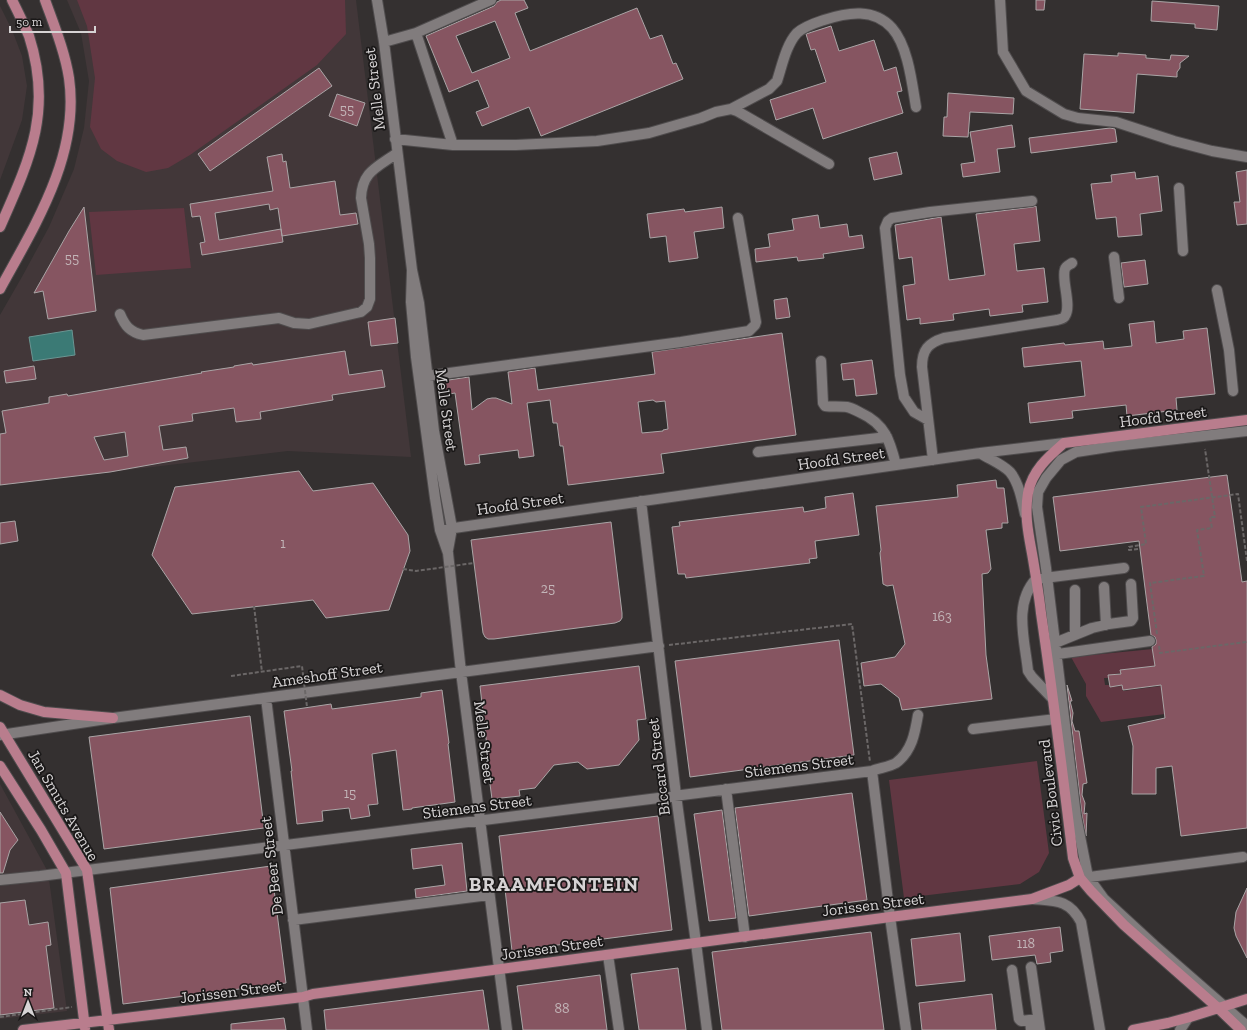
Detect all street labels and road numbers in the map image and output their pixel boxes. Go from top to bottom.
street label: Melle Street [360,46,389,131]
street label: Melle Street [431,368,462,453]
street label: Hoofd Street [1118,402,1208,431]
street label: Hoofd Street [796,443,886,474]
street label: Hoofd Street [475,488,565,519]
street label: Ameshoff Street [271,657,384,692]
street label: Melle Street [470,700,499,785]
street label: Biccard Street [643,717,674,817]
street label: Civic Boulevard [1034,738,1067,848]
street label: Jan Smuts Avenue [24,746,103,864]
street label: Stiemens Street [743,749,855,782]
street label: Stiemens Street [421,790,533,823]
street label: De Beer Street [256,815,287,916]
street label: Jorissen Street [821,889,925,920]
street label: Jorissen Street [500,931,604,964]
street label: Jorissen Street [179,976,283,1007]

